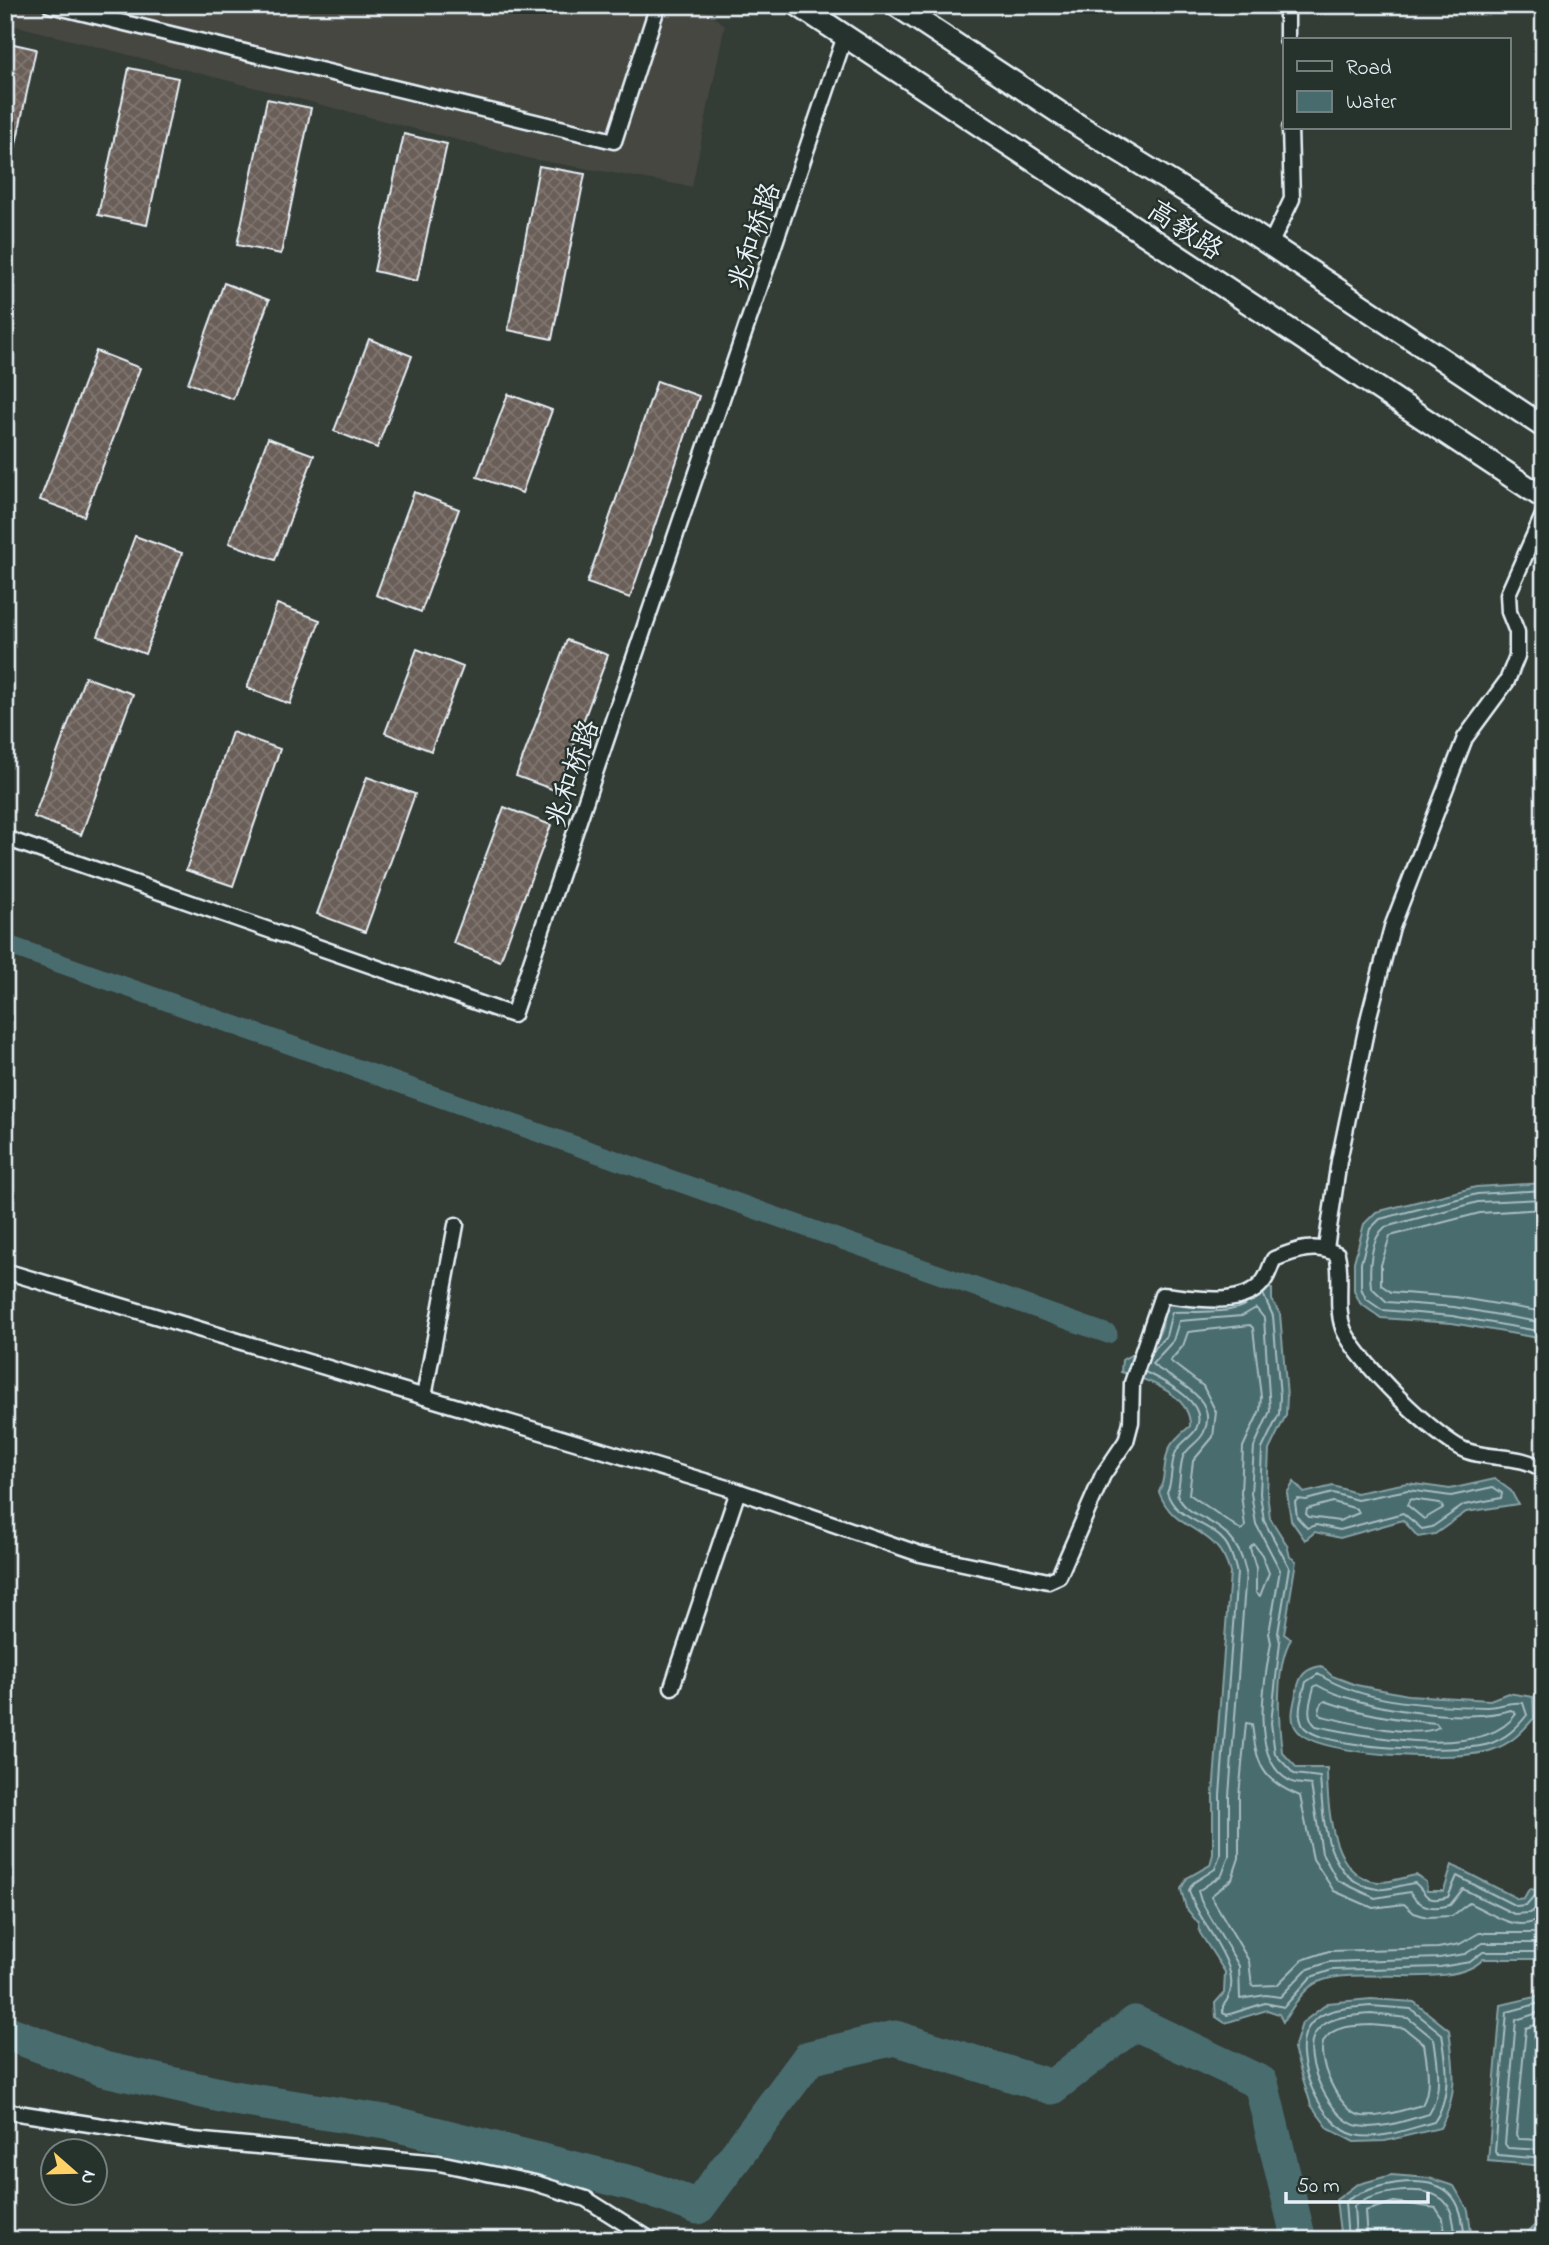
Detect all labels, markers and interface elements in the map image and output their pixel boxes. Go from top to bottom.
legend [1283,38,1510,130]
text: Road [1346,54,1392,84]
text: Water [1346,88,1397,118]
street label: 兆和桥路 [720,177,793,297]
street label: 高教路 [1138,191,1230,272]
street label: 兆和桥路 [537,715,612,834]
north arrow [38,2136,108,2206]
scale bar [1286,2161,1428,2205]
text: N [73,2166,103,2188]
text: 50 m [1297,2172,1340,2202]

